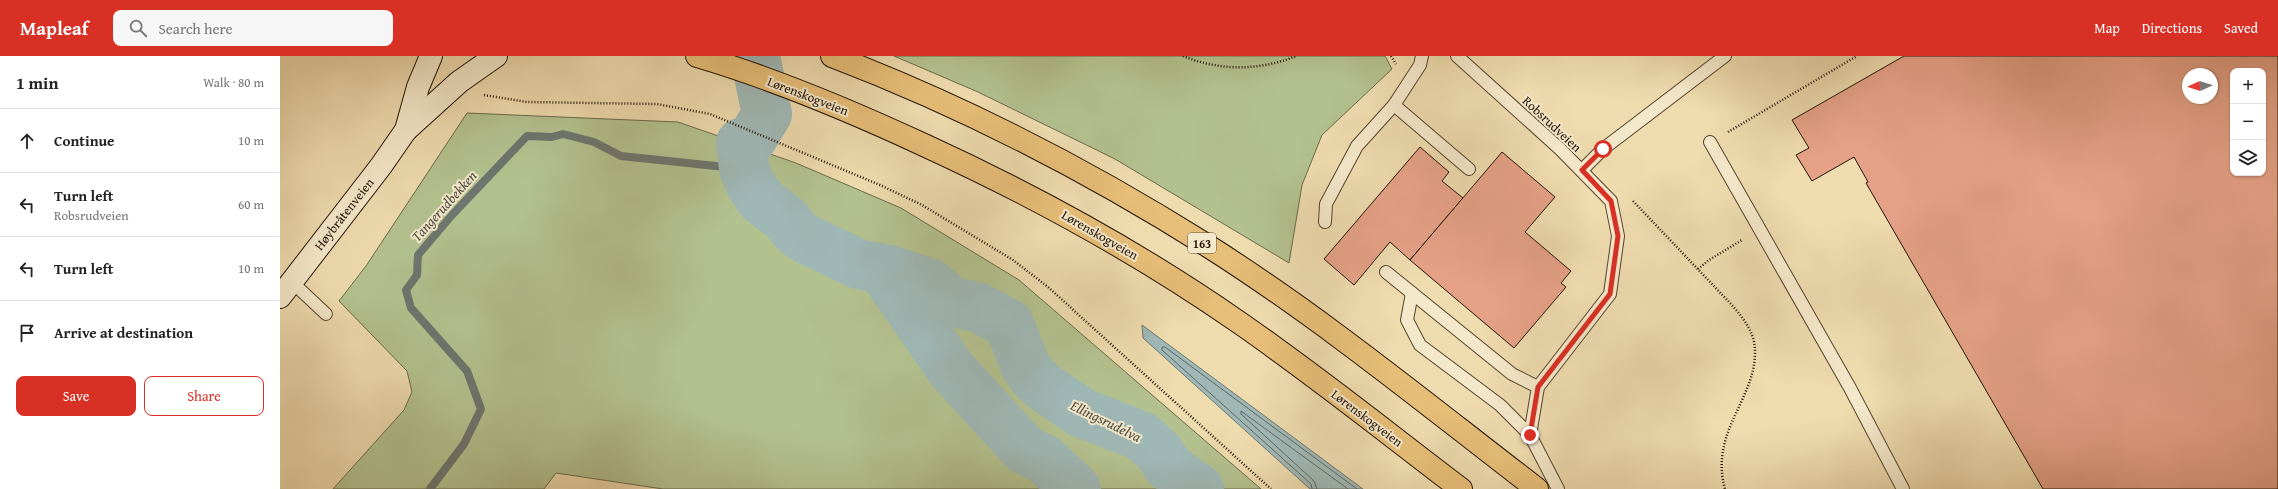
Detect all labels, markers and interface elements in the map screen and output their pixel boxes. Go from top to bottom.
search box [113,10,393,46]
text: Mapleaf [20,14,89,42]
icon: search [127,17,149,39]
text: Search here [159,18,233,39]
text: Map [2094,18,2120,38]
text: Directions [2142,18,2202,38]
text: Saved [2224,18,2258,38]
north arrow [2182,68,2218,104]
map controls [2230,68,2266,176]
button: + [2230,68,2266,104]
text: 1 min [16,70,58,95]
street label: Lørenskogveien [765,72,852,120]
text: Walk · 80 m [203,73,264,92]
street label: Robsrudveien [1518,92,1586,157]
button: − [2230,104,2266,140]
icon: ahead [16,130,38,152]
text: Continue [54,130,115,151]
text: 10 m [238,131,264,150]
route start [1594,140,1612,158]
button: layers [2230,140,2266,176]
water label: Tangerudbekken [407,166,481,246]
street label: Høybråtenveien [310,173,379,254]
text: Turn left [54,185,113,206]
icon: left [16,194,38,216]
text: 60 m [238,195,264,214]
street label: Lørenskogveien [1058,205,1142,265]
text: Robsrudveien [54,206,129,225]
road number: 163 [1188,233,1216,253]
icon: left [16,258,38,280]
text: Turn left [54,258,113,279]
text: 10 m [238,259,264,278]
icon: arrive [16,322,38,344]
text: Arrive at destination [54,322,193,343]
button: Save [16,376,136,416]
button: Share [144,376,264,416]
street label: Lørenskogveien [1327,385,1407,452]
water label: Ellingsrudelva [1066,395,1145,447]
route end [1521,426,1539,444]

